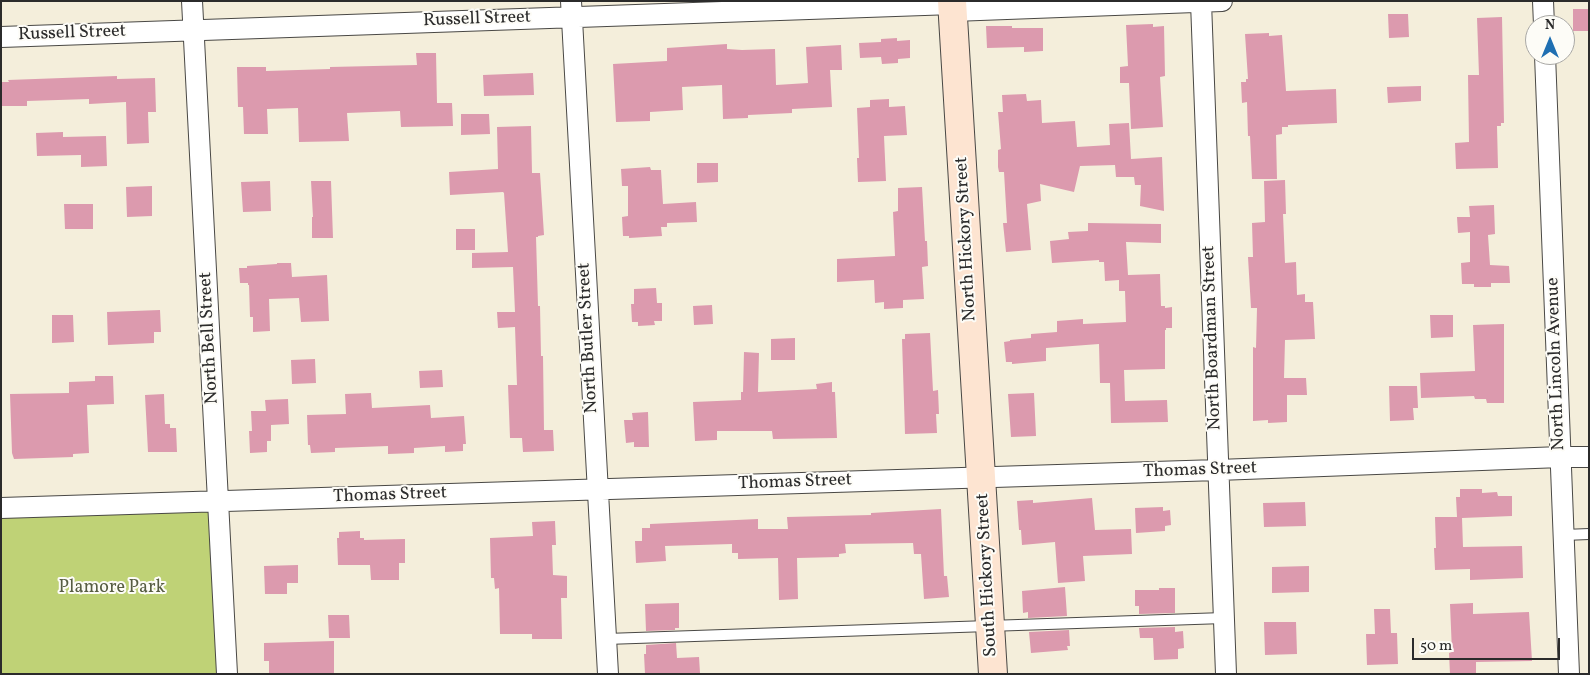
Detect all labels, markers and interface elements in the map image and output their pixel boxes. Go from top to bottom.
street label: Russell Street [423,7,531,33]
north arrow [1525,15,1575,65]
text: N [1545,16,1555,35]
street label: Russell Street [18,21,126,47]
street label: North Hickory Street [952,156,982,322]
street label: North Boardman Street [1199,245,1227,431]
street label: North Butler Street [574,262,604,414]
street label: North Bell Street [196,271,224,405]
street label: North Lincoln Avenue [1543,277,1571,451]
street label: Thomas Street [1143,458,1257,484]
street label: Thomas Street [738,470,852,496]
street label: Thomas Street [333,483,447,509]
street label: South Hickory Street [973,493,1003,657]
park label: Plamore Park [59,578,165,600]
scale bar [1415,628,1562,660]
text: 50 m [1420,636,1452,657]

